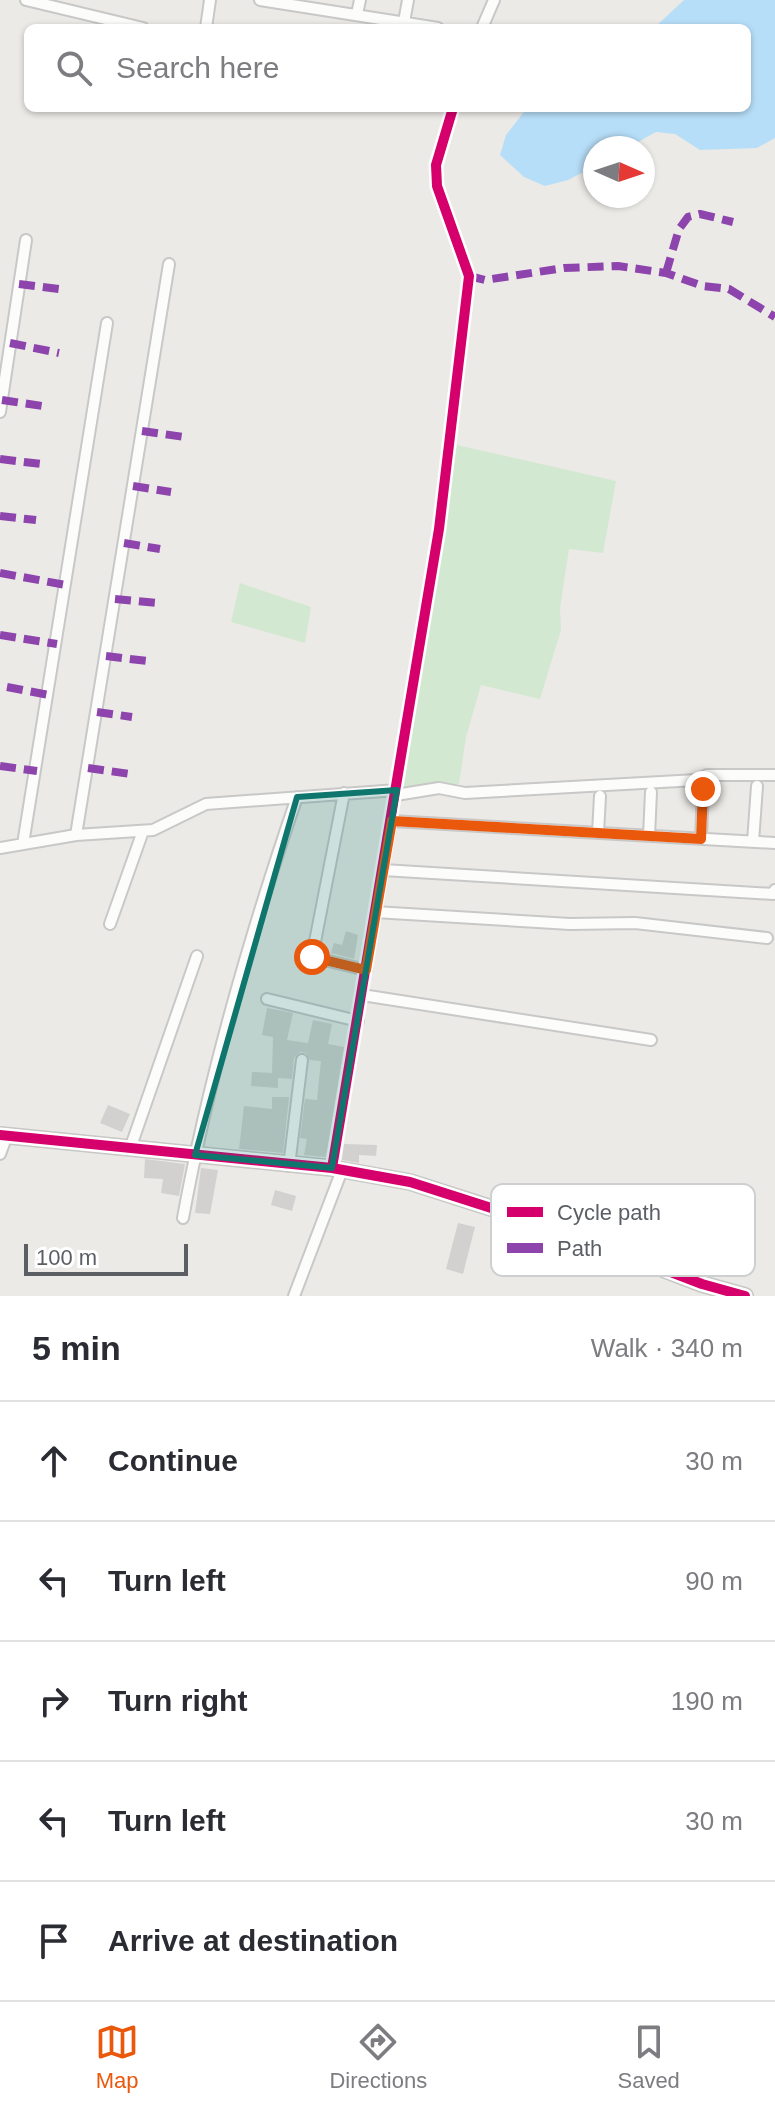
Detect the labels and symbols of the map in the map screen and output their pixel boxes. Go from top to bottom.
north arrow [583,136,655,208]
route end [685,771,721,807]
route start [294,939,330,975]
legend [491,1184,755,1276]
text: Cycle path [557,1200,661,1225]
text: Path [557,1236,602,1261]
scale bar [24,1240,188,1276]

